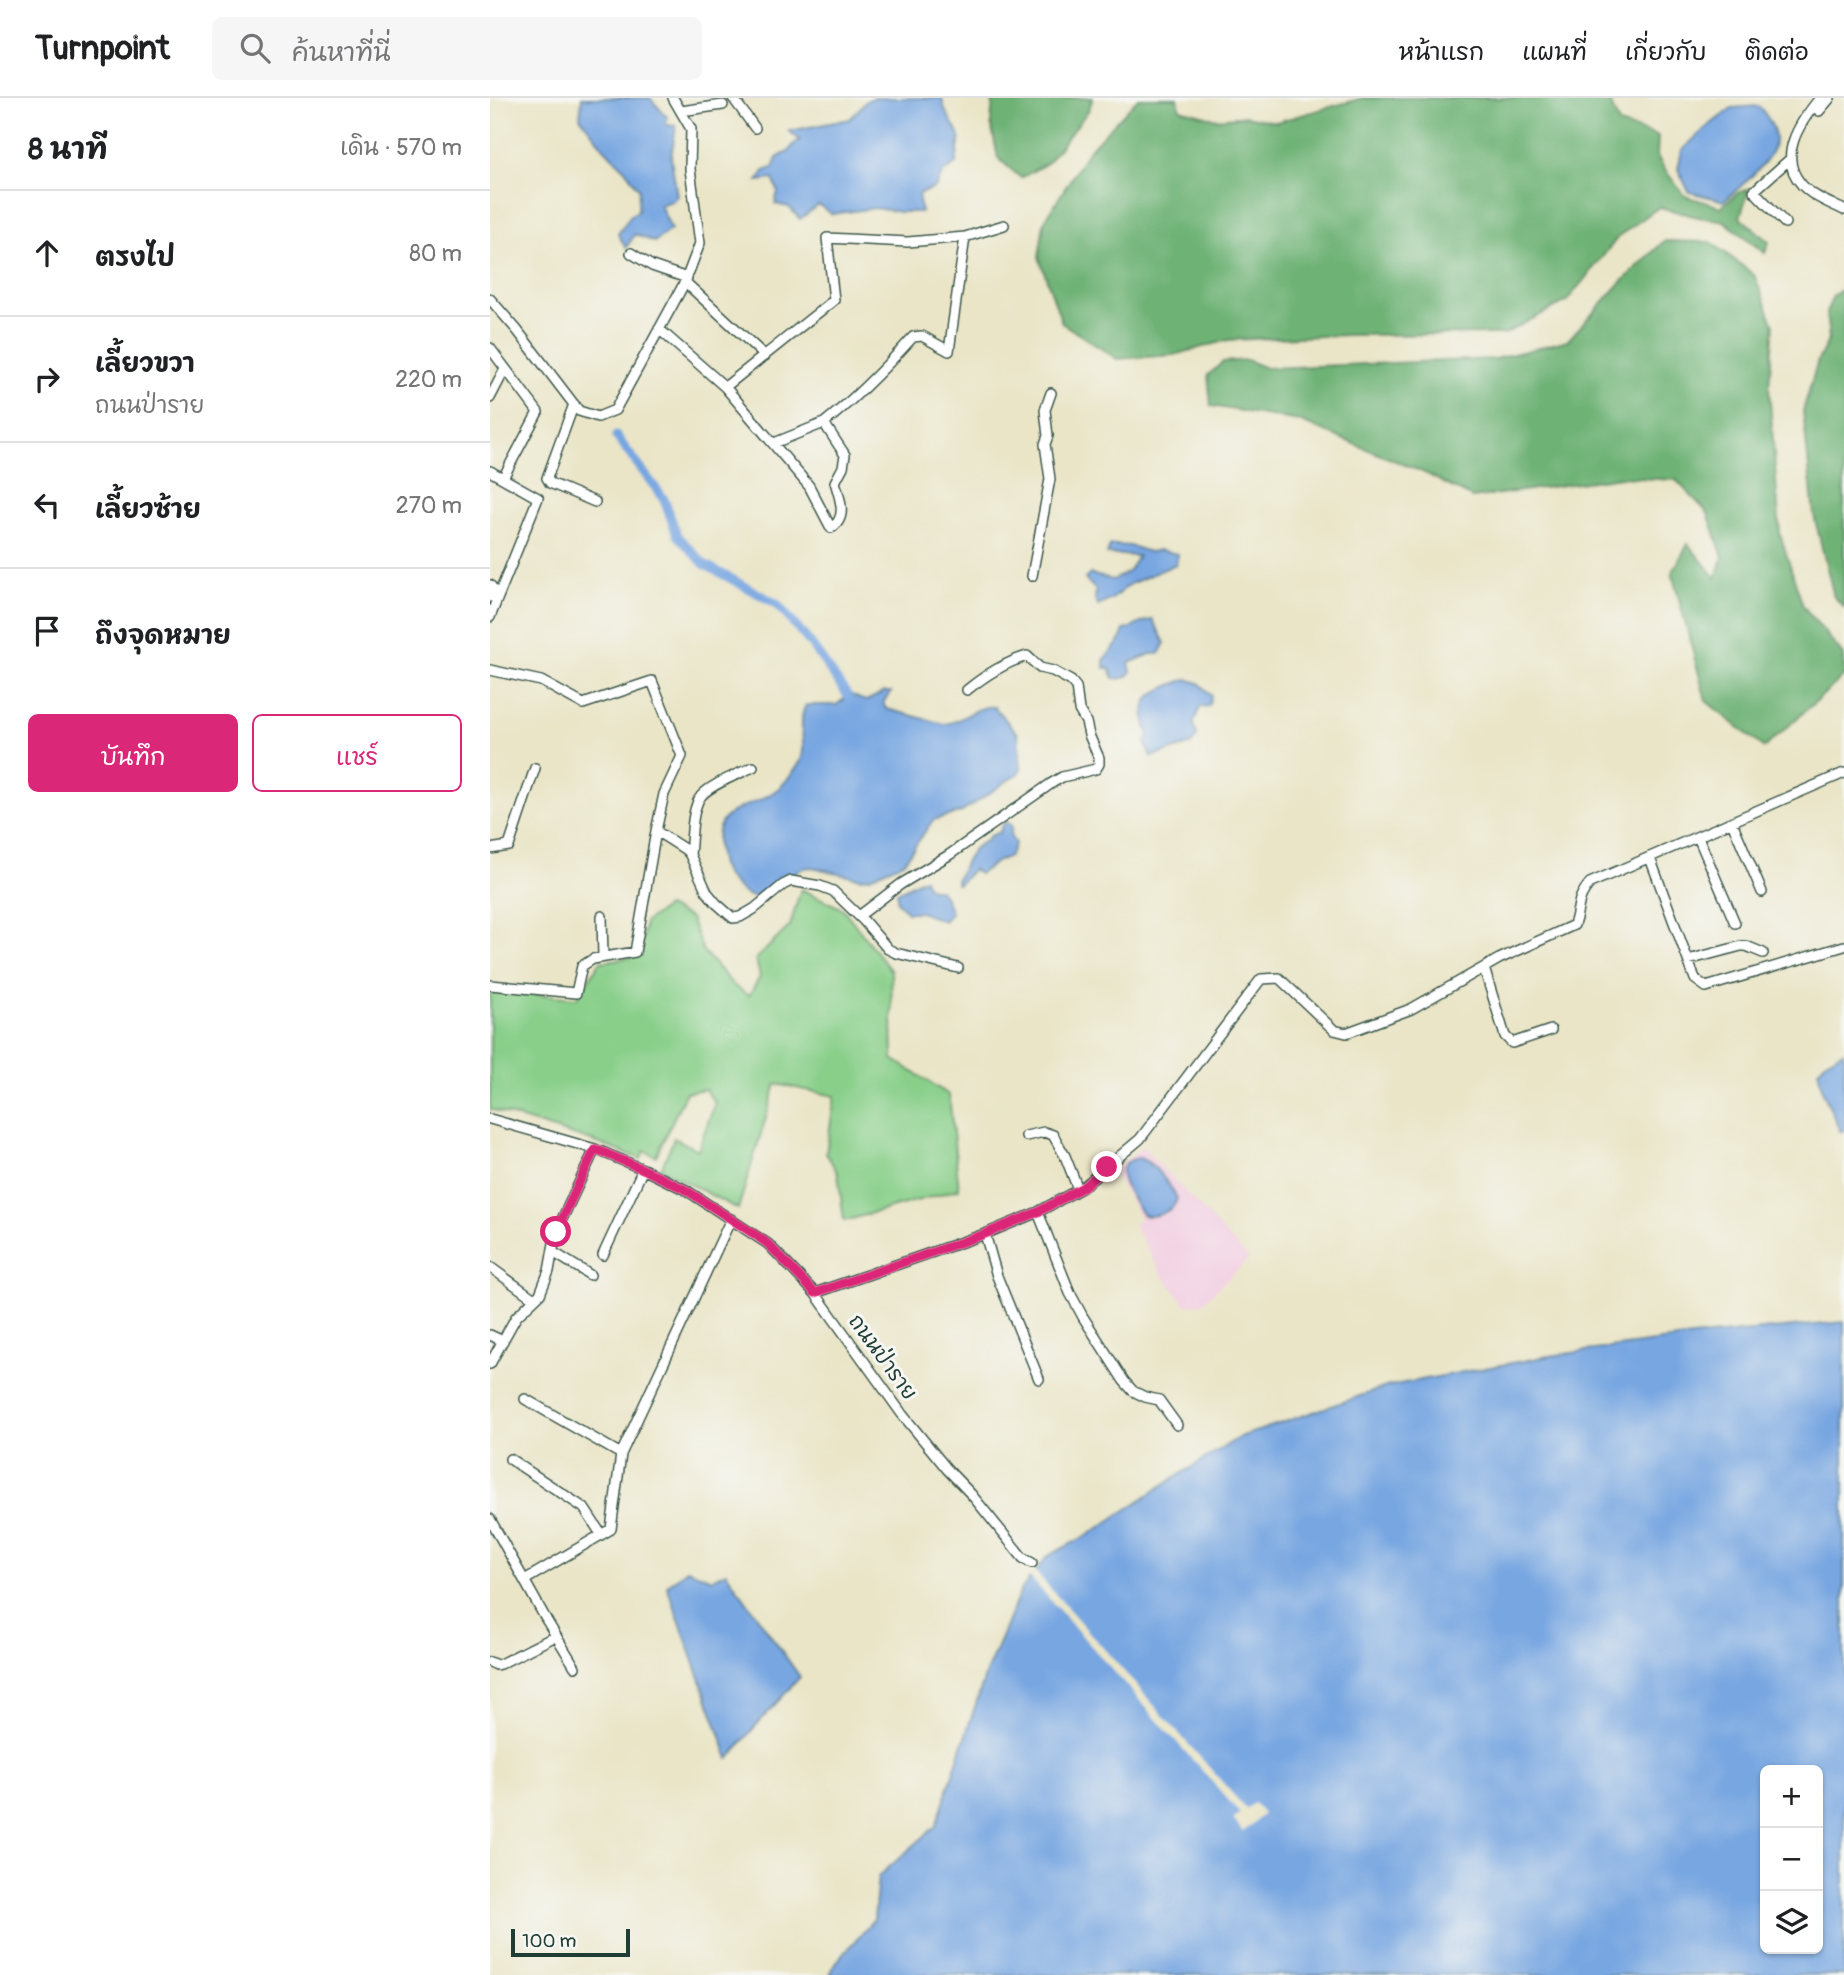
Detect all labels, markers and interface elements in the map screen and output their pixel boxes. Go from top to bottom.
search box [212,17,702,80]
text: Turnpoint [35,28,170,69]
icon: search [236,29,274,67]
text: ค้นหาที่นี่ [292,37,391,69]
text: หน้าแรก [1399,38,1484,67]
text: แผนที่ [1522,38,1587,67]
text: เกี่ยวกับ [1625,38,1707,67]
text: ติดต่อ [1745,38,1809,67]
text: 8 นาที [28,131,107,168]
text: เดิน · 570 m [340,133,462,162]
icon: ahead [28,234,66,272]
text: 80 m [409,239,462,268]
text: ตรงไป [95,242,175,274]
text: เลี้ยวขวา [95,348,195,380]
icon: right [28,360,66,398]
text: 220 m [395,365,462,394]
text: ถนนป่าราย [95,391,204,420]
icon: left [28,486,66,524]
text: 270 m [396,491,462,520]
text: เลี้ยวซ้าย [95,494,201,526]
icon: arrive [28,612,66,650]
text: ถึงจุดหมาย [95,620,231,652]
button: บันทึก [28,714,238,792]
button: แชร์ [252,714,462,792]
route end [1091,1151,1122,1182]
route start [540,1216,571,1247]
street label: ถนนป่าราย [842,1309,923,1406]
map controls [1760,1765,1823,1954]
button: + [1760,1765,1823,1828]
button: − [1760,1828,1823,1891]
button: layers [1760,1891,1823,1954]
scale bar [511,1926,630,1958]
text: 100 m [522,1929,576,1953]

